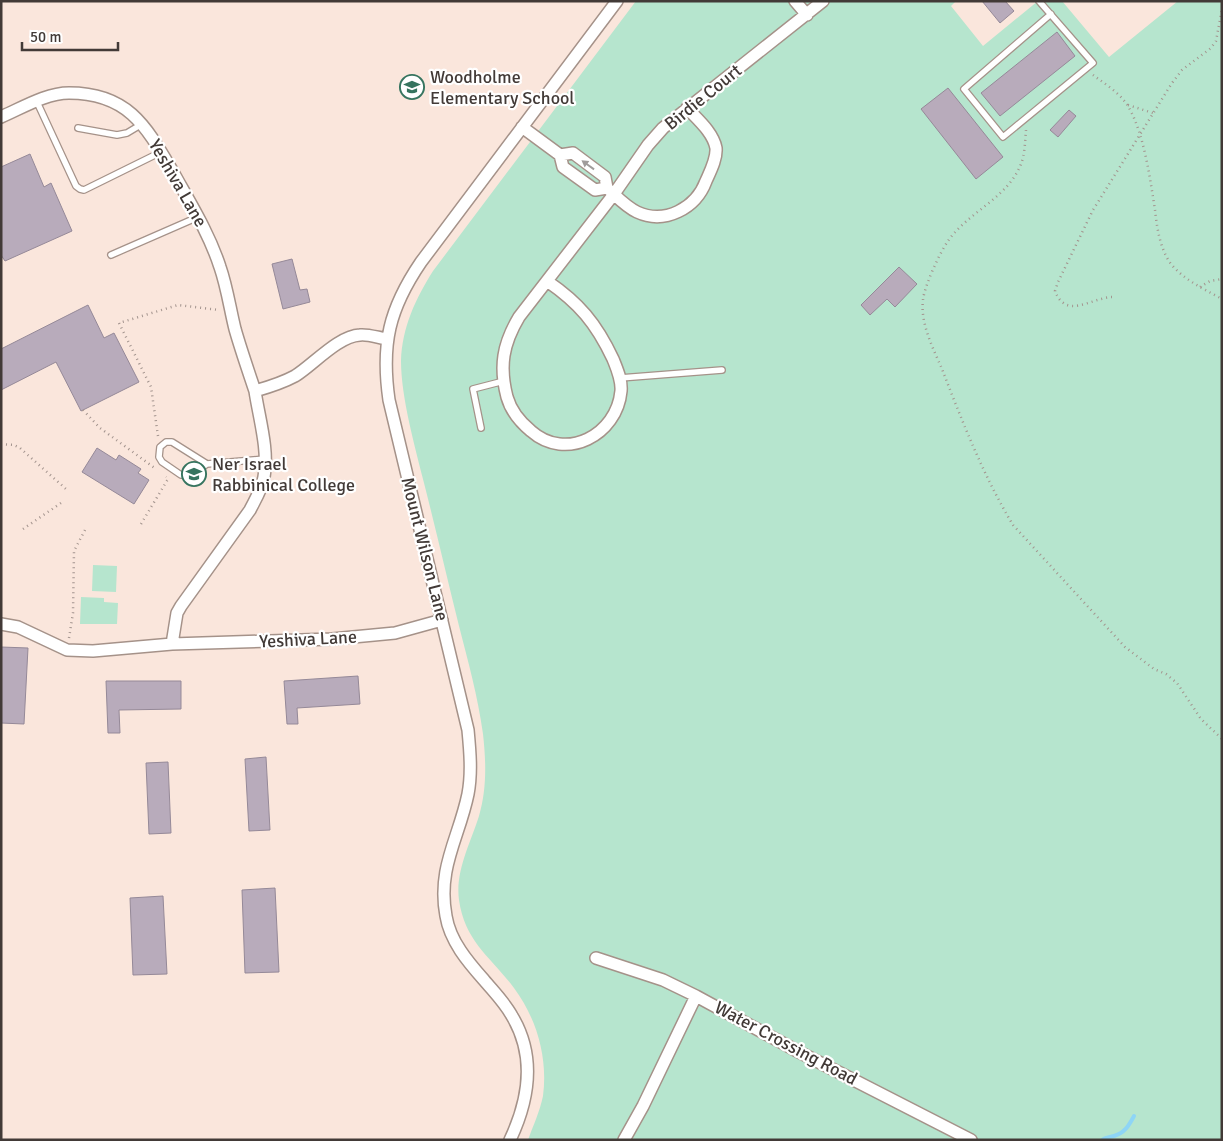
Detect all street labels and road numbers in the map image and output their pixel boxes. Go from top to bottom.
street label: Birdie Court [660,59,746,135]
street label: Yeshiva Lane [144,135,212,231]
street label: Mount Wilson Lane [396,475,454,623]
street label: Yeshiva Lane [259,625,357,653]
street label: Water Crossing Road [711,996,861,1090]

